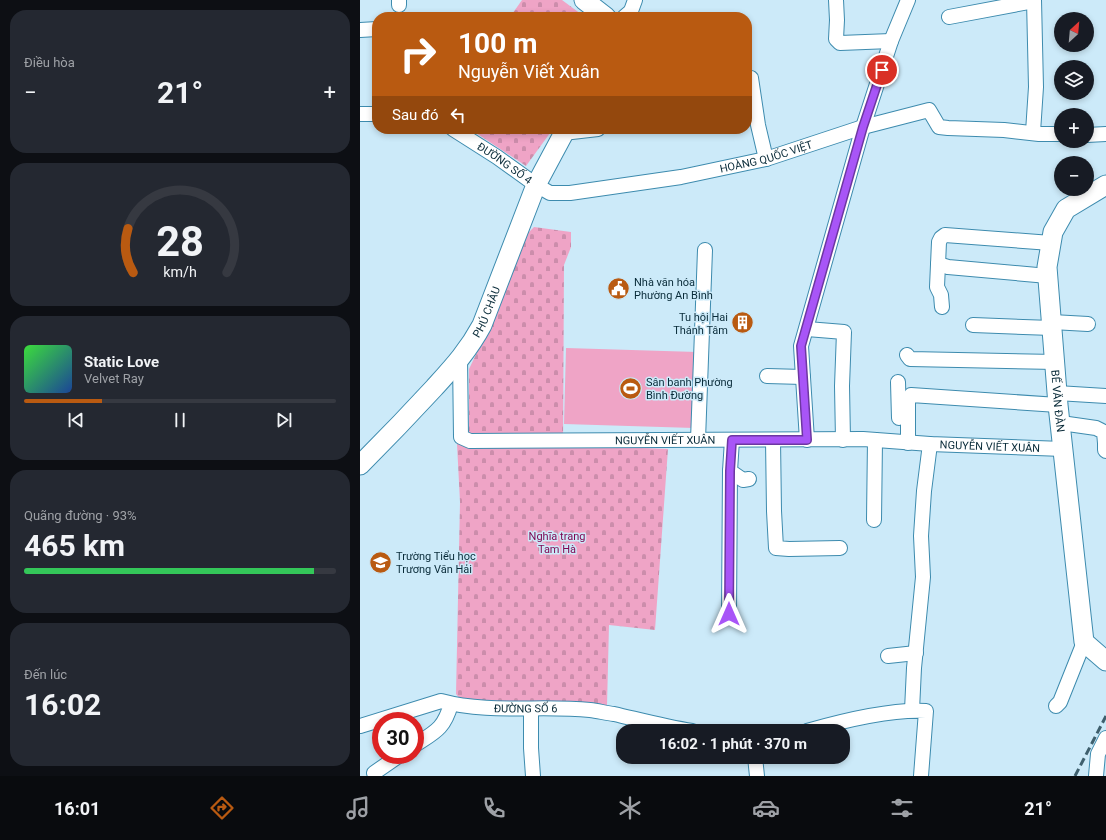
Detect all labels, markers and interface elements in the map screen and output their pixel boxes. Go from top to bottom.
north arrow [1054,12,1094,52]
map controls [1054,12,1094,196]
text: 100 m [458,27,537,60]
icon: right [392,28,444,80]
pin [865,53,899,87]
text: Điều hòa [24,55,75,70]
icon: arrive [871,59,893,81]
button: layers [1054,60,1094,100]
text: Nguyễn Viết Xuân [458,61,600,82]
text: 21° [157,75,203,110]
text: − [24,80,37,105]
text: + [324,80,336,105]
icon: left [447,104,469,126]
text: Sau đó [392,106,439,124]
button: + [1054,108,1094,148]
street label: HOÀNG QUỐC VIỆT [718,137,815,175]
street label: ĐƯỜNG SỐ 4 [475,140,535,187]
button: − [1054,156,1094,196]
text: 28 [156,217,204,266]
text: km/h [163,263,197,279]
public building icon: Nhà văn hóa Phường An Bình [605,275,631,301]
place label: Nhà văn hóa Phường An Bình [634,276,713,302]
street label: PHÚ CHÂU [470,285,503,340]
building icon: Tu hội Hai Thánh Tâm [730,310,756,336]
place label: Tu hội Hai Thánh Tâm [673,311,728,337]
text: Static Love [84,353,159,371]
street label: BẾ VĂN ĐÀN [1049,369,1067,433]
text: Velvet Ray [84,371,144,386]
sports icon: Sân banh Phường Bình Đường [617,375,643,401]
place label: Sân banh Phường Bình Đường [646,376,733,402]
icon: previous [65,409,87,431]
icon: pause [169,409,191,431]
icon: next [273,409,295,431]
street label: NGUYỄN VIẾT XUÂN [615,432,715,447]
street label: NGUYỄN VIẾT XUÂN [939,438,1040,455]
text: Quãng đường · 93% [24,508,137,523]
text: 465 km [24,528,125,563]
park label: Nghĩa trang Tam Hà [529,530,585,556]
school or university icon: Trường Tiểu học Trương Văn Hải [367,549,393,575]
place label: Trường Tiểu học Trương Văn Hải [396,550,476,576]
position arrow [708,593,750,635]
text: Đến lúc [24,667,67,682]
text: 16:02 [24,687,101,722]
street label: ĐƯỜNG SỐ 6 [494,701,558,715]
speed limit sign: 30 [372,712,424,764]
text: 16:02 · 1 phút · 370 m [659,735,807,753]
icon: directions [208,794,236,822]
icon: music [344,794,372,822]
icon: phone [480,794,508,822]
icon: climate [616,794,644,822]
icon: car [752,794,780,822]
icon: filters [888,794,916,822]
text: 16:01 [54,798,100,819]
text: 21° [1024,798,1052,819]

